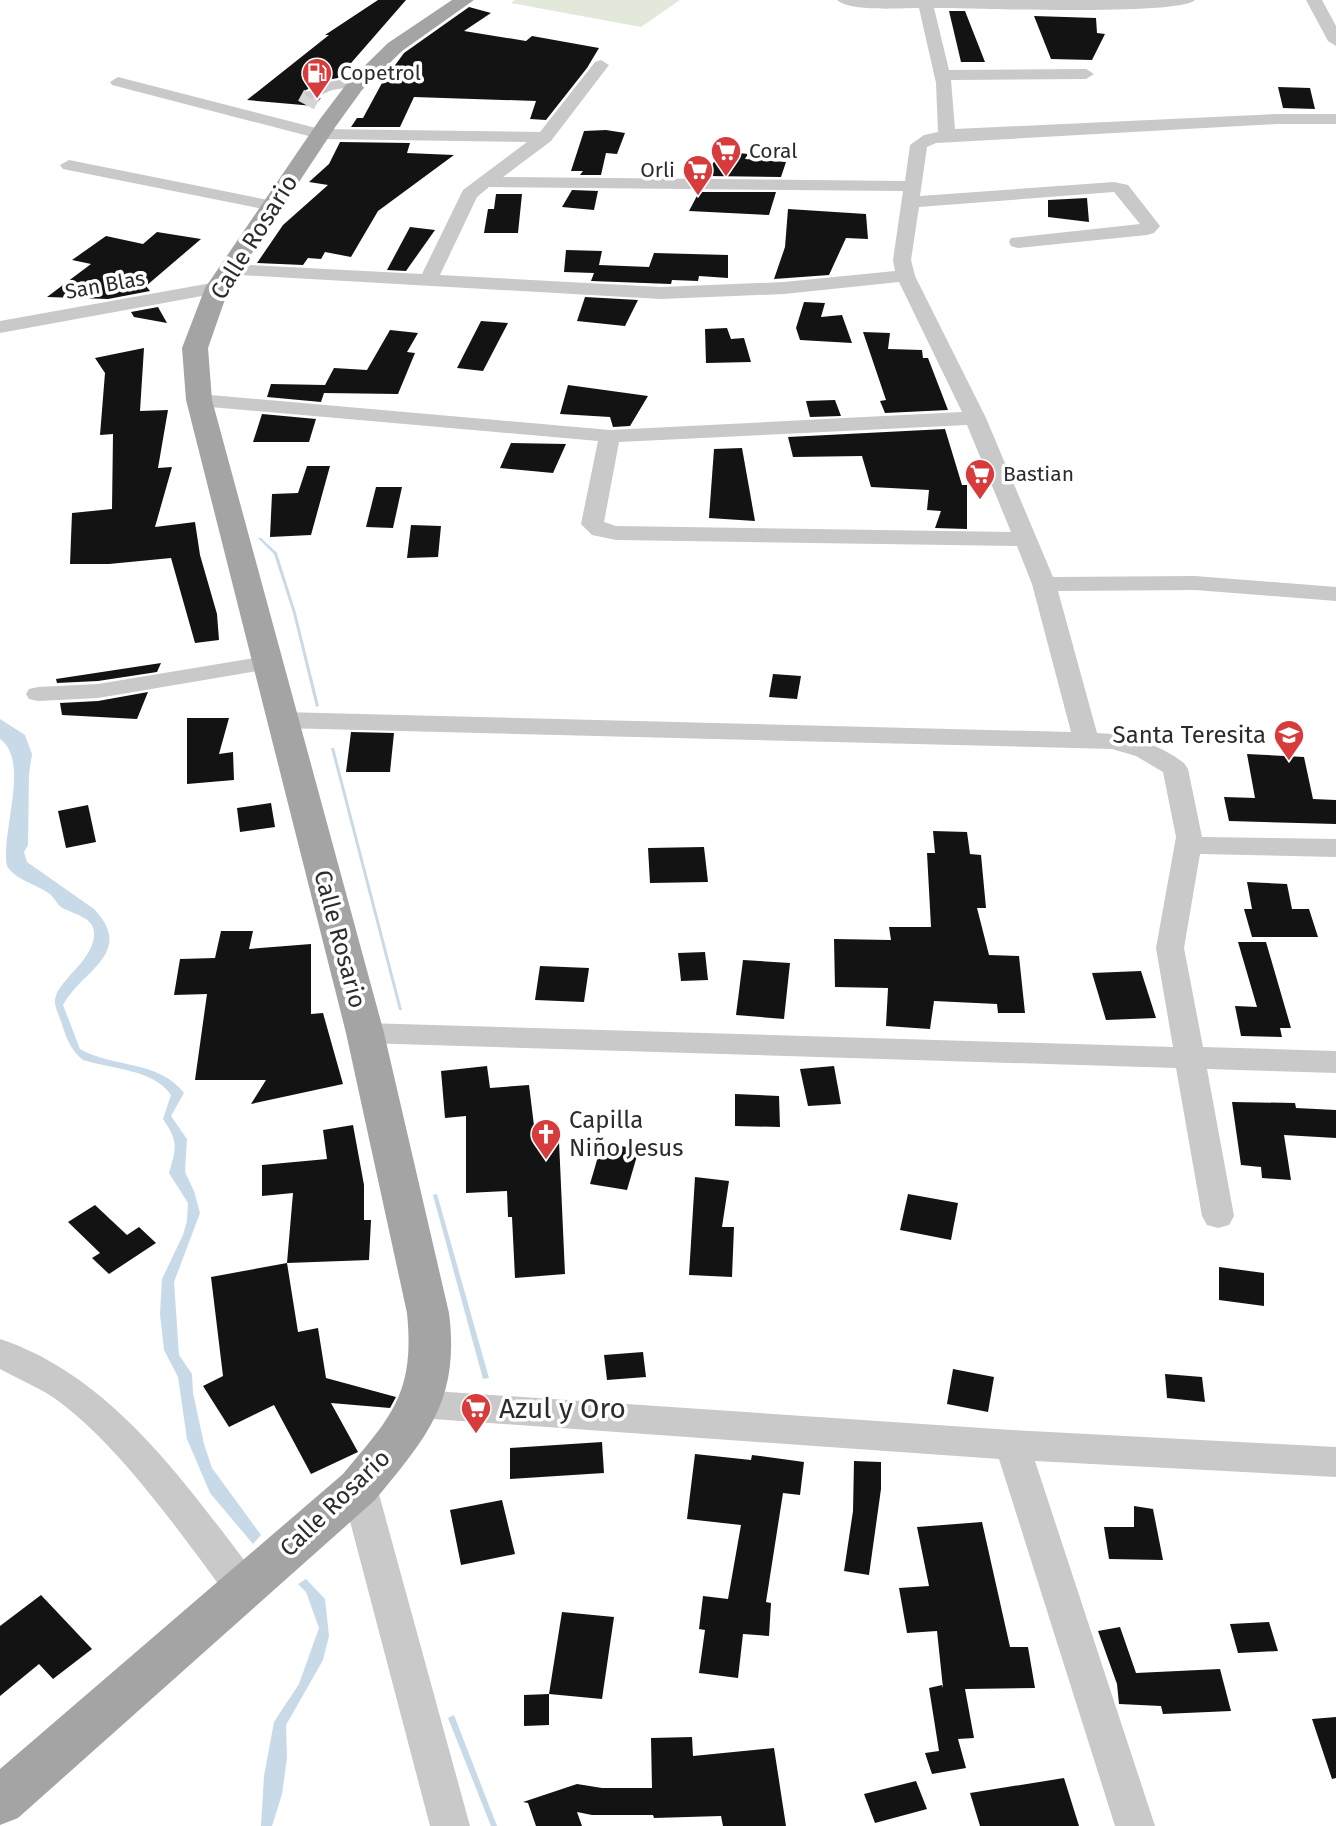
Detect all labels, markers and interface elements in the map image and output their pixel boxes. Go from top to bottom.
fuel station icon: Copetrol [300,56,334,100]
place label: Copetrol [340,60,421,86]
supermarket icon: Coral [709,134,743,178]
place label: Coral [749,138,797,164]
supermarket icon: Orli [681,153,715,197]
place label: Orli [640,157,675,183]
street label: Calle Rosario [205,170,303,304]
street label: San Blas [63,265,147,305]
supermarket icon: Bastian [963,457,997,501]
place label: Bastian [1003,461,1074,487]
school or university icon: Santa Teresita [1272,718,1306,762]
place label: Santa Teresita [1113,721,1266,749]
street label: Calle Rosario [308,867,372,1011]
place label: Capilla Niño Jesus [569,1106,683,1162]
church icon: Capilla Niño Jesus [529,1117,563,1161]
supermarket icon: Azul y Oro [459,1391,493,1435]
place label: Azul y Oro [499,1392,626,1425]
street label: Calle Rosario [274,1444,396,1562]

